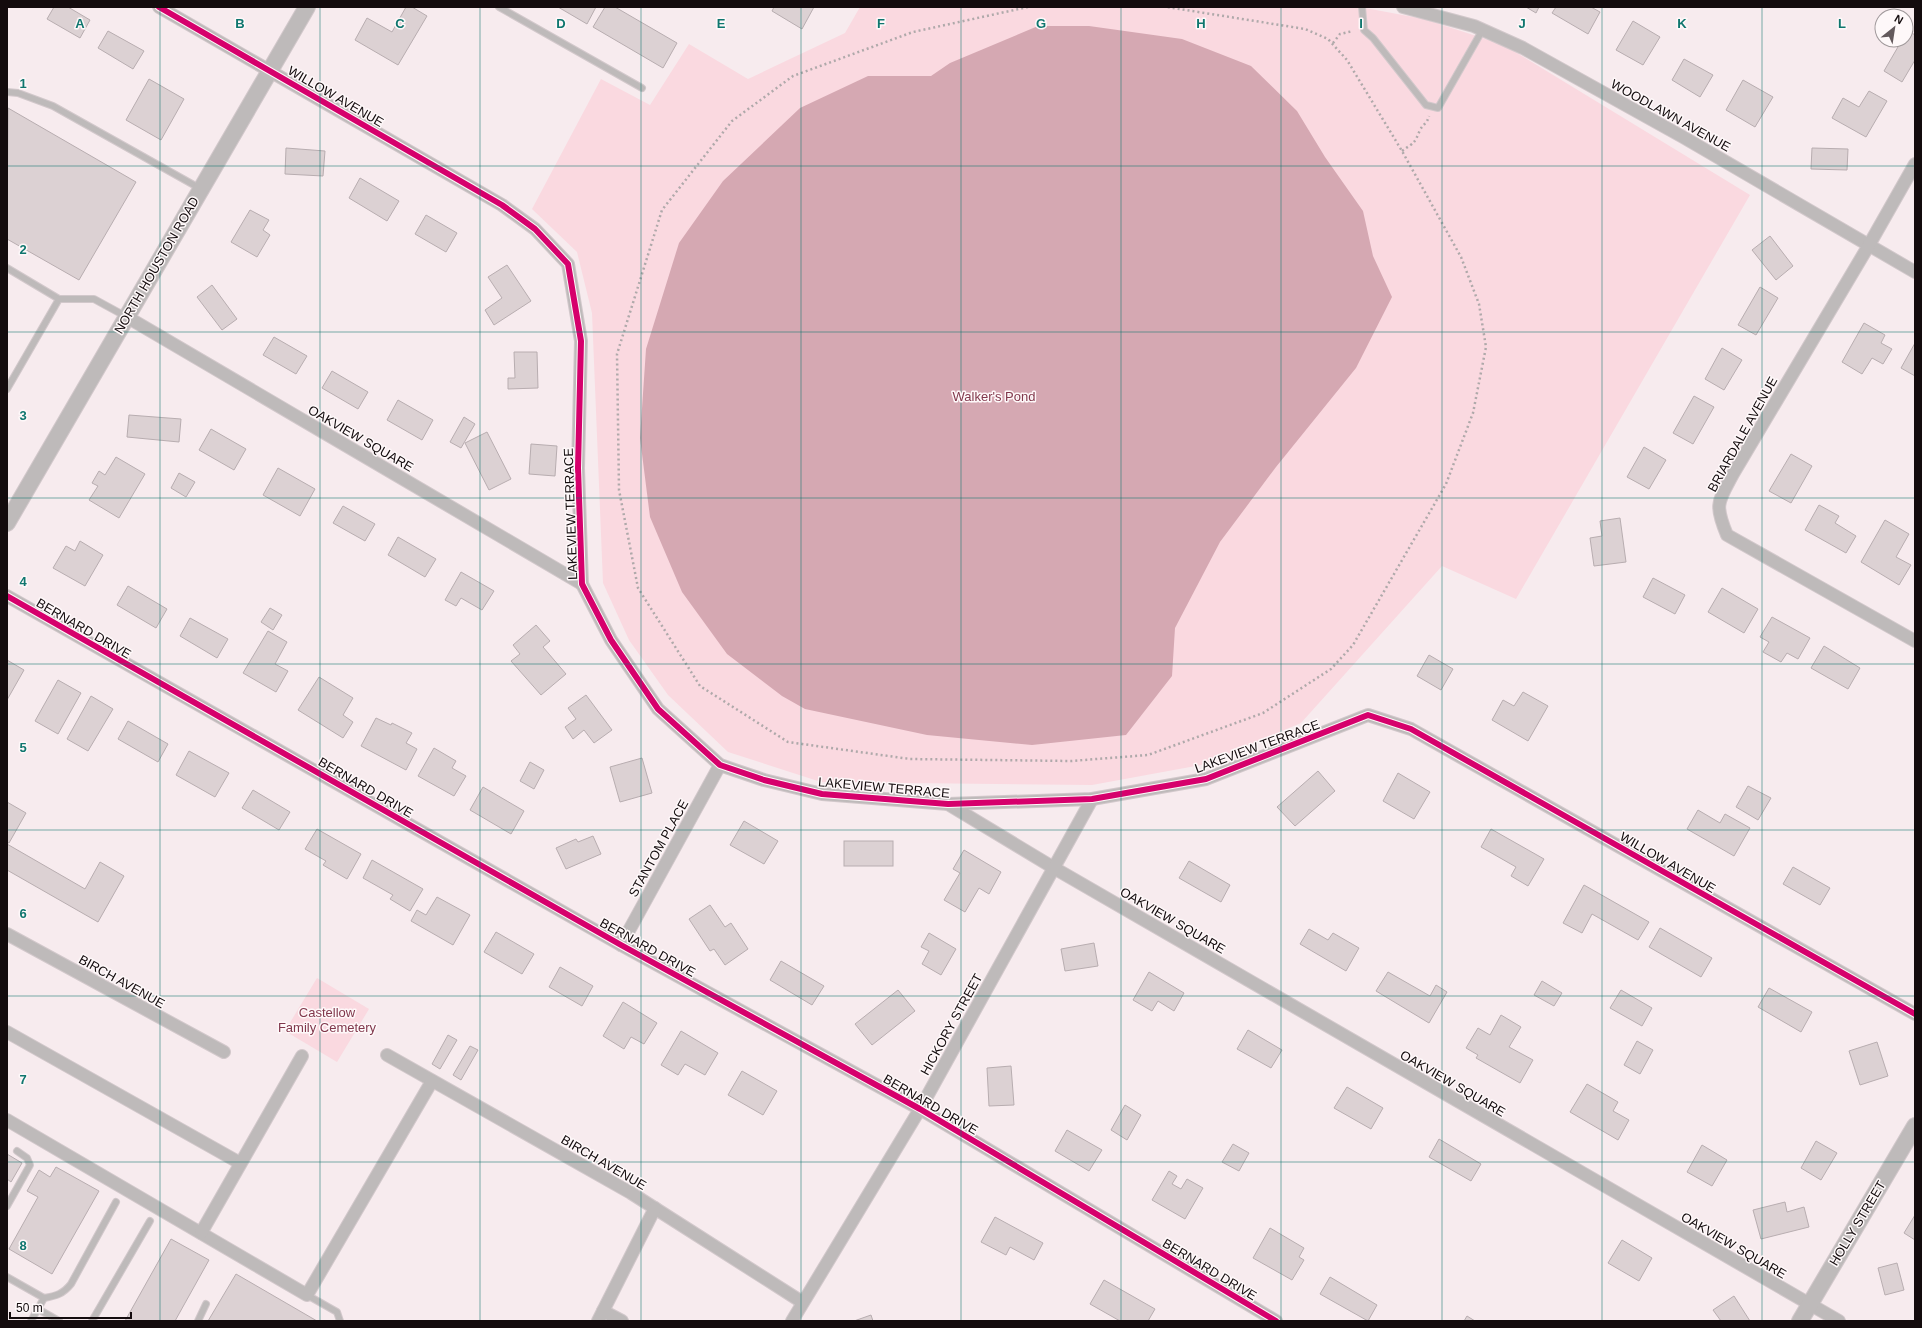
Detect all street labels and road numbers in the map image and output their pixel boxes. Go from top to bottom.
street label: WILLOW AVENUE [285,63,387,130]
street label: WOODLAWN AVENUE [1608,76,1733,155]
street label: NORTH HOUSTON ROAD [111,194,202,336]
street label: BRIARDALE AVENUE [1705,374,1780,494]
street label: OAKVIEW SQUARE [305,402,416,475]
street label: LAKEVIEW TERRACE [561,447,580,580]
street label: BERNARD DRIVE [34,595,134,662]
street label: LAKEVIEW TERRACE [1193,717,1322,776]
street label: BERNARD DRIVE [316,754,416,821]
street label: LAKEVIEW TERRACE [818,774,951,801]
street label: STANTOM PLACE [626,797,691,899]
street label: WILLOW AVENUE [1617,829,1719,896]
street label: OAKVIEW SQUARE [1117,884,1228,957]
street label: BERNARD DRIVE [597,915,698,980]
street label: BIRCH AVENUE [76,952,168,1011]
street label: HICKORY STREET [917,971,986,1078]
street label: OAKVIEW SQUARE [1397,1047,1508,1120]
street label: BERNARD DRIVE [881,1071,981,1138]
street label: BIRCH AVENUE [558,1132,649,1193]
street label: HOLLY STREET [1826,1178,1889,1268]
street label: OAKVIEW SQUARE [1678,1209,1789,1282]
street label: BERNARD DRIVE [1160,1235,1260,1304]

